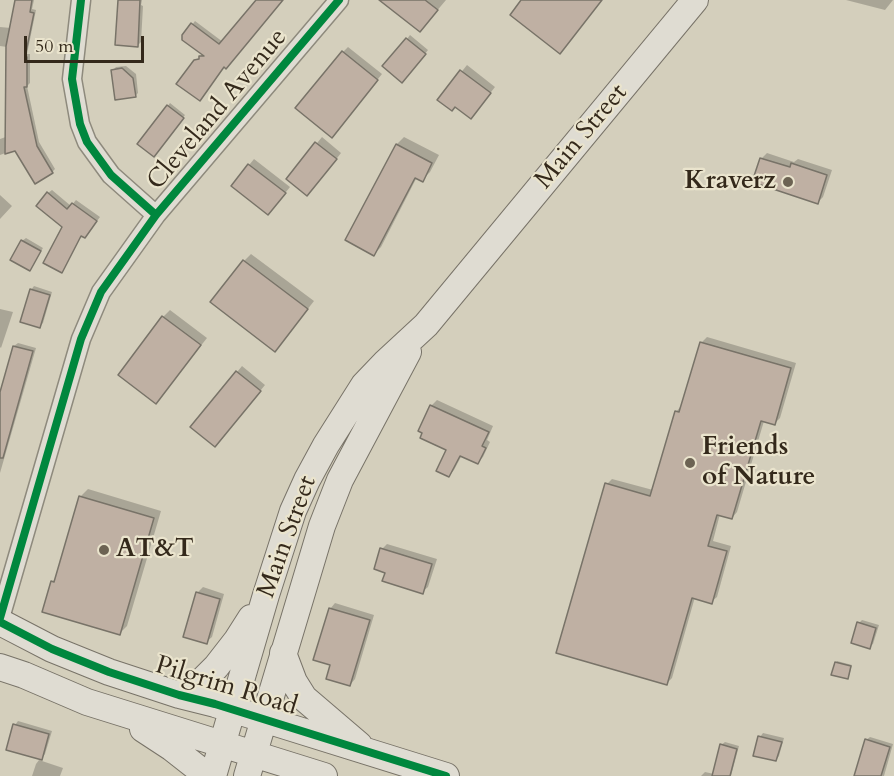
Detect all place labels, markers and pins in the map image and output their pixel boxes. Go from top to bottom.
place label: Kraverz [684,166,776,198]
marker: Kraverz [781,175,795,189]
place label: Friends of Nature [702,432,815,494]
marker: Friends of Nature [683,456,697,470]
place label: AT&T [116,534,194,566]
marker: AT&T [97,543,111,557]

